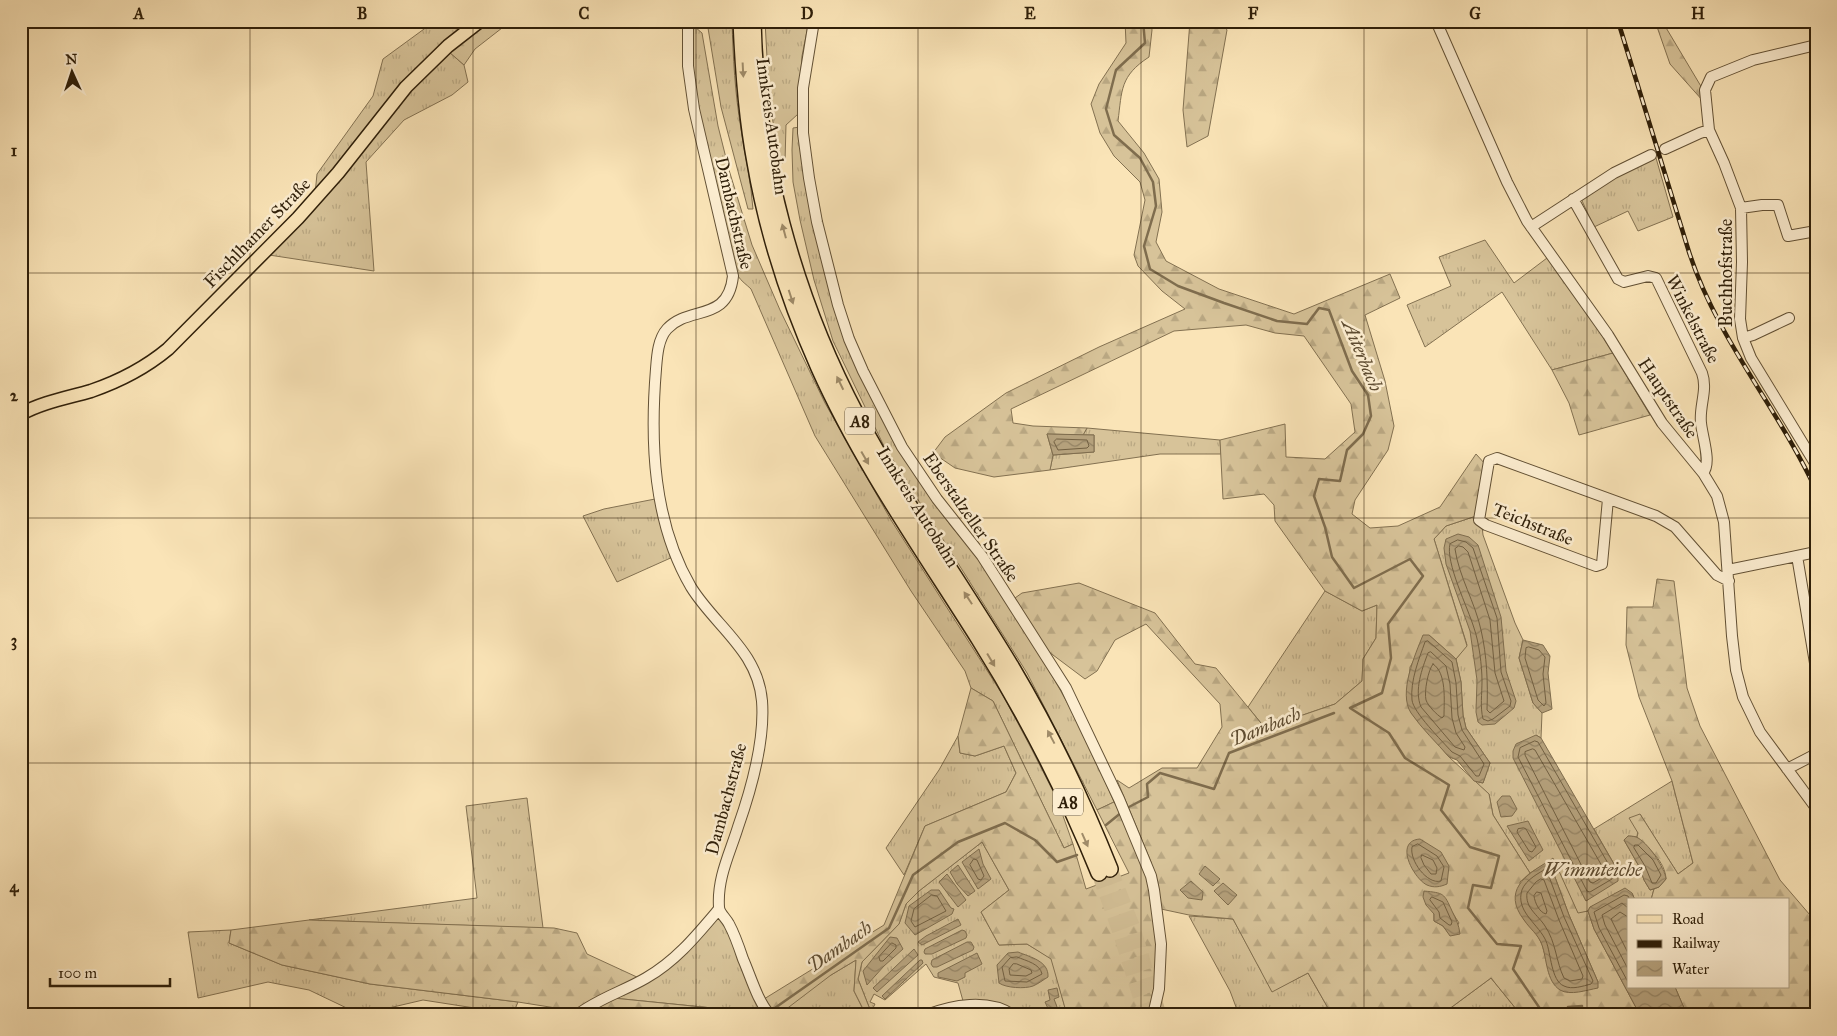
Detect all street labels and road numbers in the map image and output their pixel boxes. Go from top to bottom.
street label: Innkreis Autobahn [751,56,793,196]
street label: Dambachstraße [710,155,758,271]
street label: Fischlhamer Straße [199,173,315,293]
street label: Buchhofstraße [1715,219,1737,327]
street label: Winkelstraße [1661,271,1725,367]
street label: Hauptstraße [1633,354,1703,442]
road number: A8 [845,408,875,434]
street label: Innkreis Autobahn [872,443,964,572]
street label: Eberstalzeller Straße [918,448,1024,586]
street label: Teichstraße [1489,498,1577,550]
street label: Dambachstraße [701,741,751,857]
road number: A8 [1053,789,1083,816]

